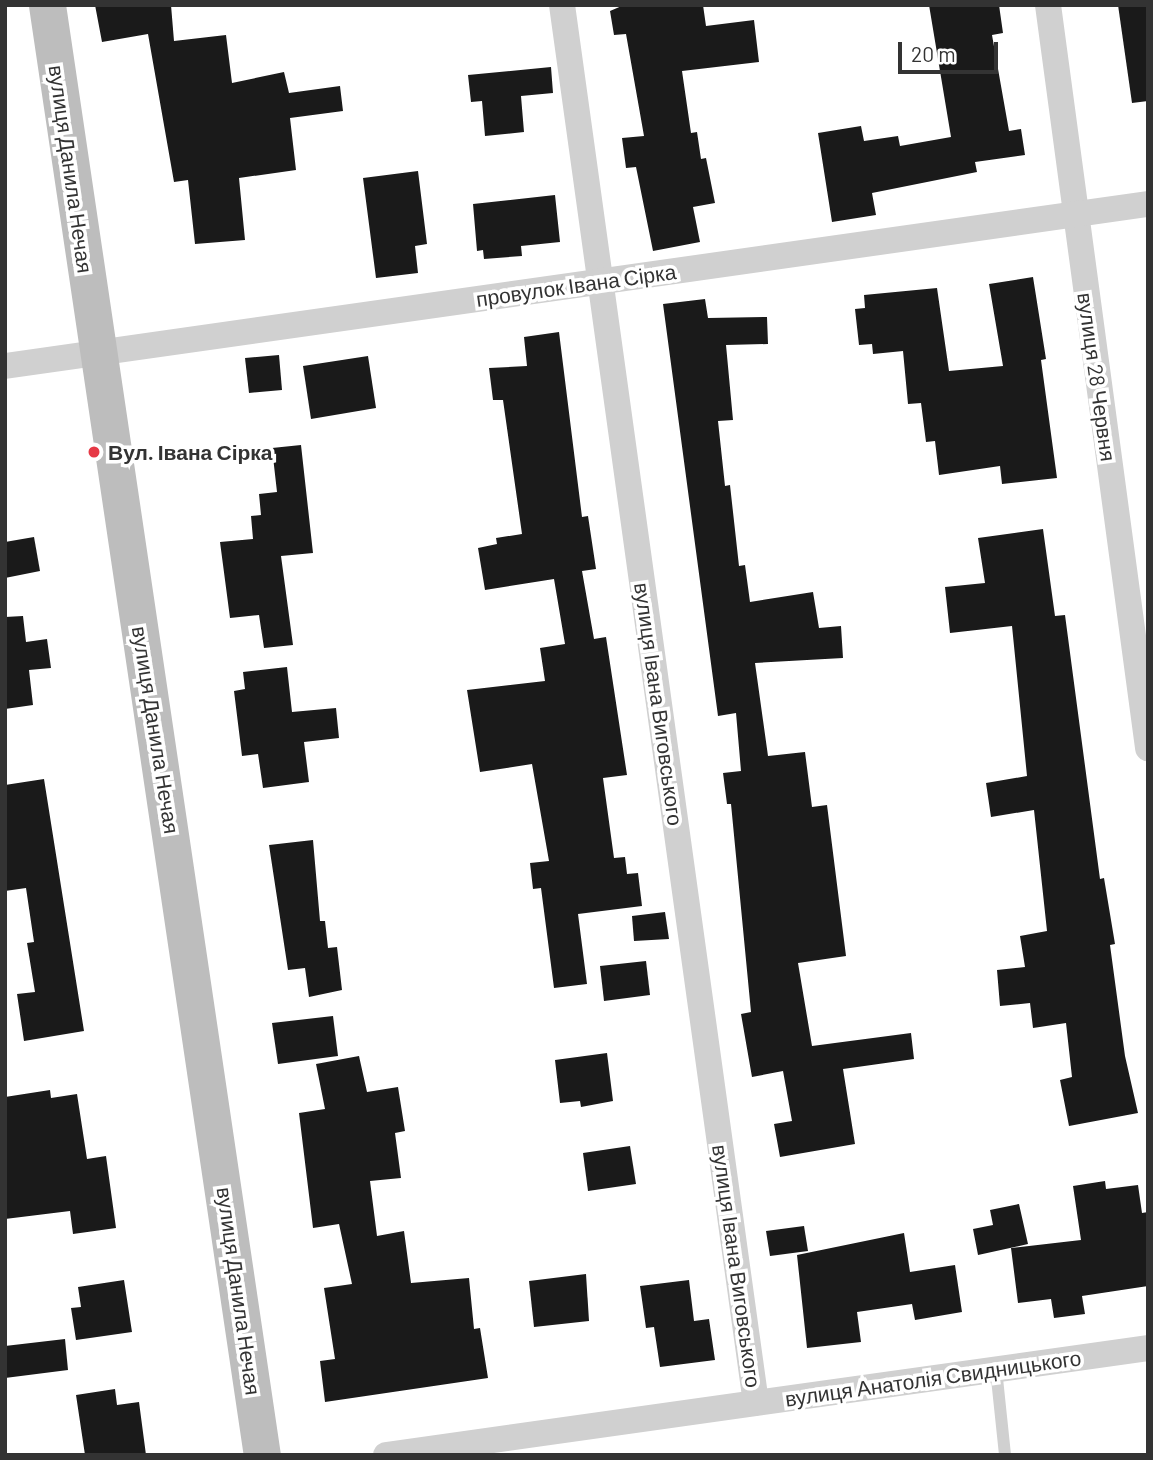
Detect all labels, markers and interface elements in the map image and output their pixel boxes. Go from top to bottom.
scale bar [901,28,1001,72]
text: 20 m [911,41,956,66]
street label: вулиця Данила Нечая [44,63,98,275]
street label: провулок Івана Сірка [474,258,678,312]
street label: вулиця 28 Червня [1073,291,1121,463]
place label: Вул. Івана Сірка [108,439,273,465]
marker: Вул. Івана Сірка [86,444,102,460]
street label: вулиця Івана Виговського [629,581,689,827]
street label: вулиця Данила Нечая [127,624,185,836]
street label: вулиця Івана Виговського [707,1143,767,1389]
street label: вулиця Данила Нечая [212,1185,266,1397]
street label: вулиця Анатолія Свидницького [783,1345,1083,1411]

